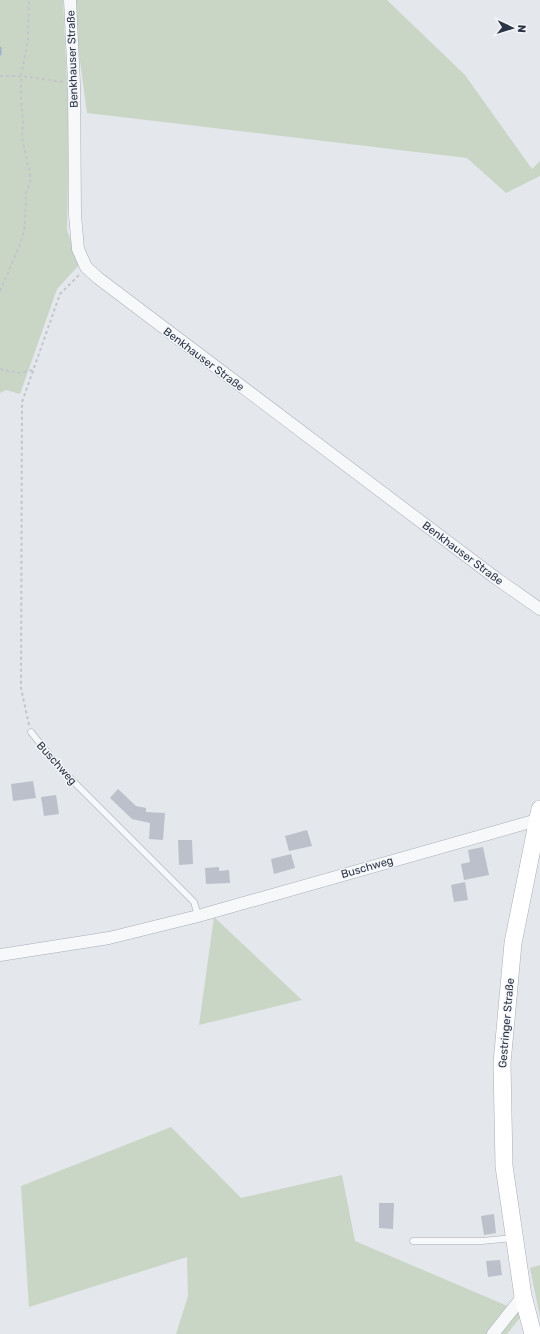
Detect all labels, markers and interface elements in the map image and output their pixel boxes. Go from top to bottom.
north arrow [492,8,532,48]
street label: Benkhauser Straße [64,10,81,108]
text: N [515,24,528,33]
street label: Benkhauser Straße [161,325,247,394]
street label: Benkhauser Straße [420,519,506,588]
street label: Buschweg [34,739,79,788]
street label: Buschweg [340,854,395,881]
street label: Gestringer Straße [496,977,517,1069]

